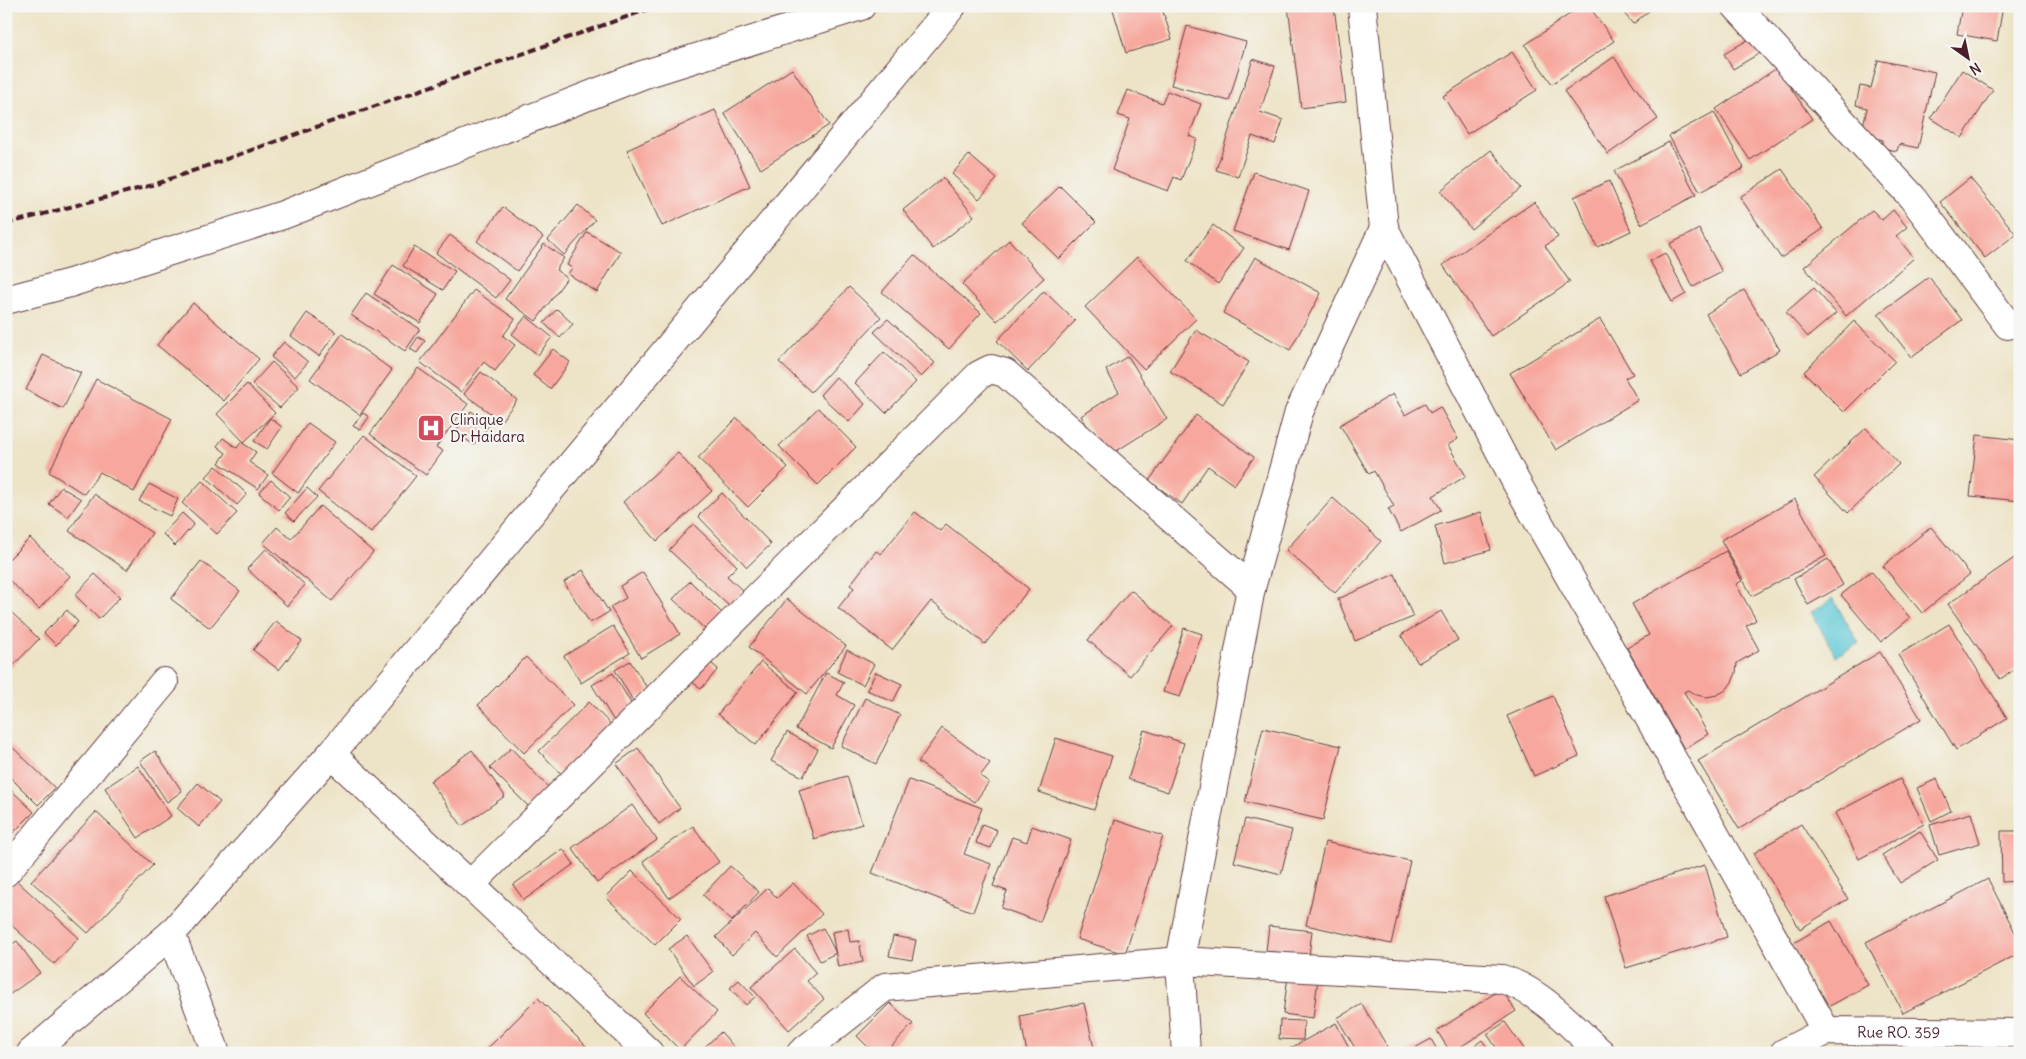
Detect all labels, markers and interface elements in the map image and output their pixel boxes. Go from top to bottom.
north arrow [1944,32,1994,82]
text: N [1966,59,1984,79]
place label: Clinique Dr Haidara [450,410,525,446]
hospital icon: Clinique Dr Haidara [416,413,446,443]
street label: Rue RO. 359 [1857,1022,1940,1042]

